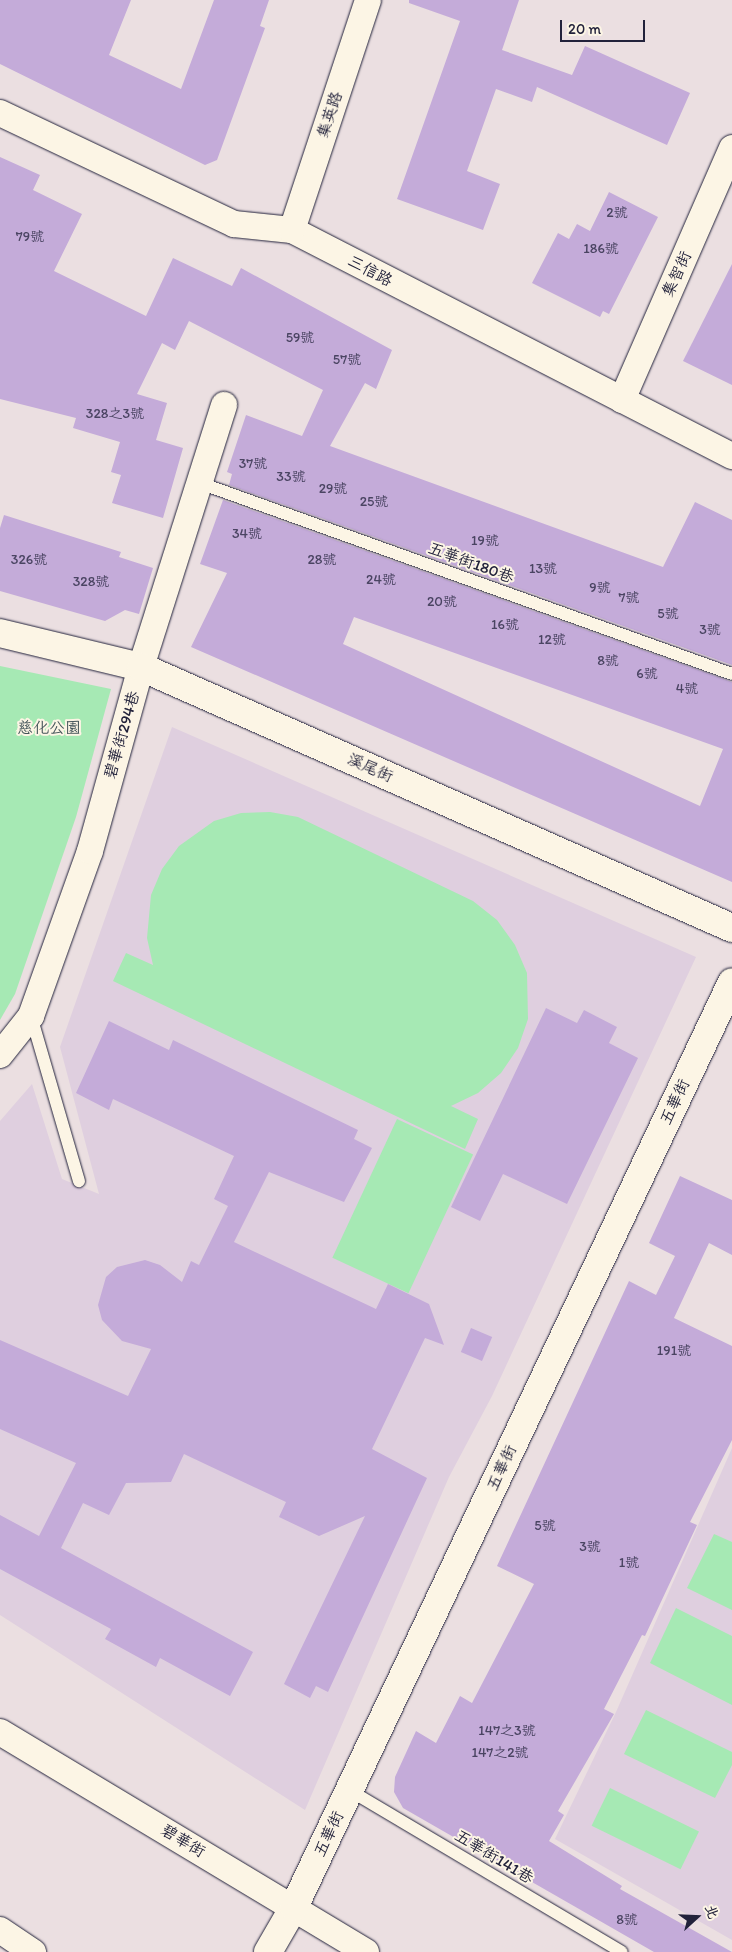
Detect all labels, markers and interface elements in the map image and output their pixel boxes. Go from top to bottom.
scale bar [562,10,647,42]
text: 20 m [568,20,601,38]
street label: 集英路 [313,89,347,141]
house number: 2號 [606,205,628,221]
house number: 79號 [16,229,44,245]
house number: 186號 [583,241,619,257]
street label: 集智街 [658,248,696,300]
street label: 三信路 [344,251,396,291]
house number: 59號 [286,330,314,346]
house number: 57號 [333,352,361,368]
house number: 328之3號 [86,406,144,422]
house number: 37號 [239,456,267,472]
house number: 33號 [276,469,306,485]
house number: 29號 [319,481,347,497]
house number: 25號 [360,494,388,510]
house number: 34號 [232,526,262,542]
house number: 19號 [471,533,499,549]
street label: 五華街180巷 [425,539,517,587]
house number: 326號 [11,552,47,568]
house number: 28號 [307,552,337,568]
house number: 13號 [529,561,557,577]
house number: 24號 [366,572,396,588]
house number: 328號 [73,574,109,590]
house number: 9號 [589,580,611,596]
house number: 7號 [619,590,639,606]
house number: 20號 [427,594,457,610]
house number: 5號 [657,606,679,622]
house number: 16號 [491,617,519,633]
house number: 3號 [699,622,721,638]
house number: 12號 [538,632,566,648]
house number: 8號 [597,653,619,669]
house number: 6號 [636,666,658,682]
house number: 4號 [676,681,698,697]
street label: 碧華街294巷 [100,689,144,781]
park label: 慈化公園 [17,718,81,738]
street label: 溪尾街 [344,749,396,787]
street label: 五華街 [656,1076,694,1128]
house number: 191號 [657,1343,691,1359]
street label: 五華街 [483,1442,521,1494]
house number: 5號 [534,1518,556,1534]
house number: 3號 [579,1539,601,1555]
house number: 1號 [619,1555,639,1571]
house number: 147之3號 [478,1723,536,1739]
house number: 147之2號 [471,1745,529,1761]
street label: 五華街 [310,1808,348,1860]
street label: 碧華街 [157,1820,209,1862]
street label: 五華街141巷 [451,1826,537,1888]
north arrow [672,1892,722,1942]
text: 北 [701,1902,722,1921]
house number: 8號 [616,1912,638,1928]

